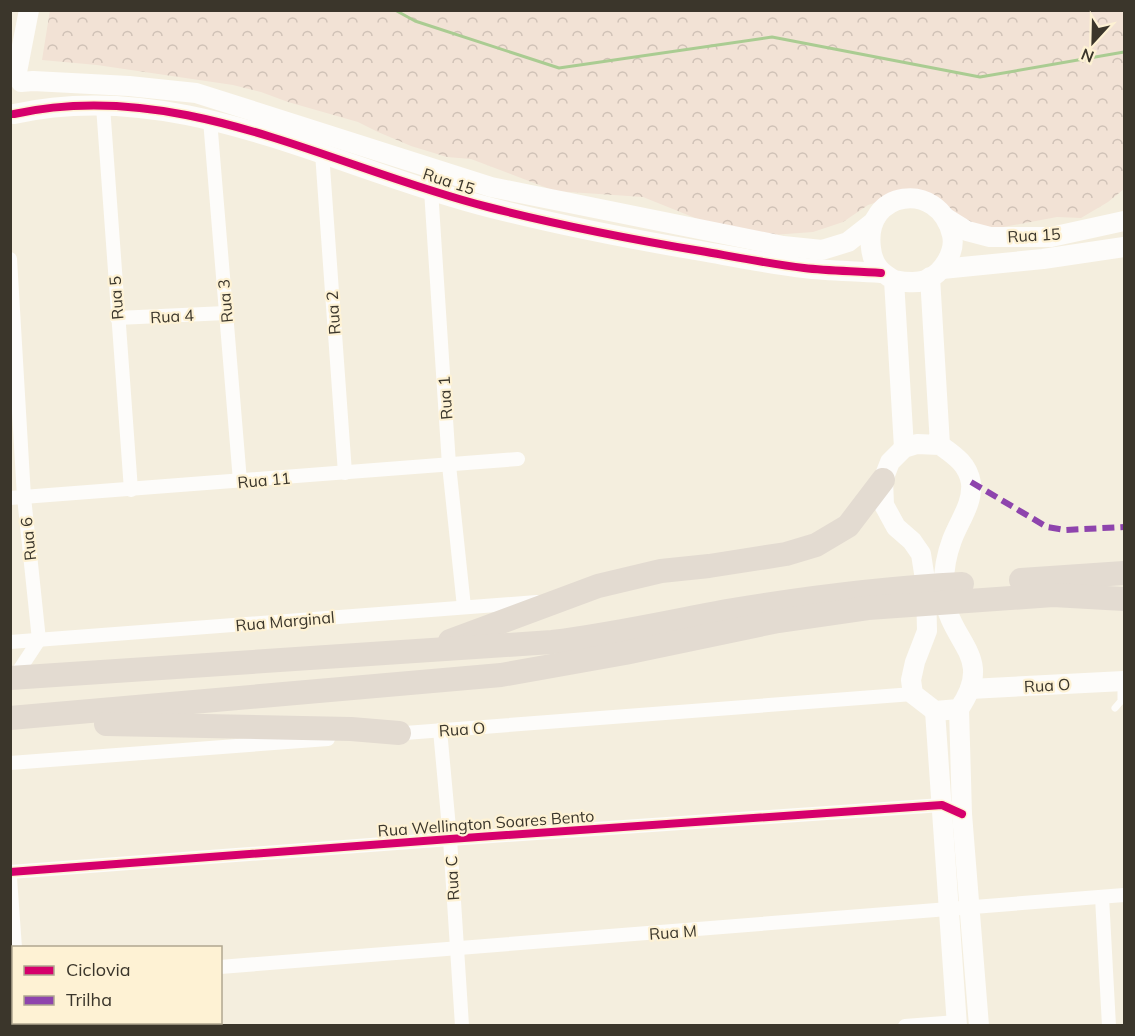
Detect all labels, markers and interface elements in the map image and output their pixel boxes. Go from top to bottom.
north arrow [1063,12,1123,72]
text: N [1078,44,1097,67]
street label: Rua 15 [421,163,477,199]
street label: Rua 15 [1007,224,1061,246]
street label: Rua 5 [105,276,127,320]
street label: Rua 3 [213,278,237,324]
street label: Rua 2 [322,291,344,335]
street label: Rua 4 [150,305,195,327]
street label: Rua 1 [434,376,456,420]
street label: Rua 11 [237,468,291,492]
street label: Rua 6 [16,516,40,562]
street label: Rua Marginal [235,607,335,635]
street label: Rua O [1023,674,1071,696]
street label: Rua O [438,717,486,741]
street label: Rua Wellington Soares Bento [377,805,595,841]
street label: Rua C [441,855,463,901]
street label: Rua M [648,920,698,944]
legend [12,946,222,1024]
text: Ciclovia [66,958,131,981]
text: Trilha [66,988,112,1011]

